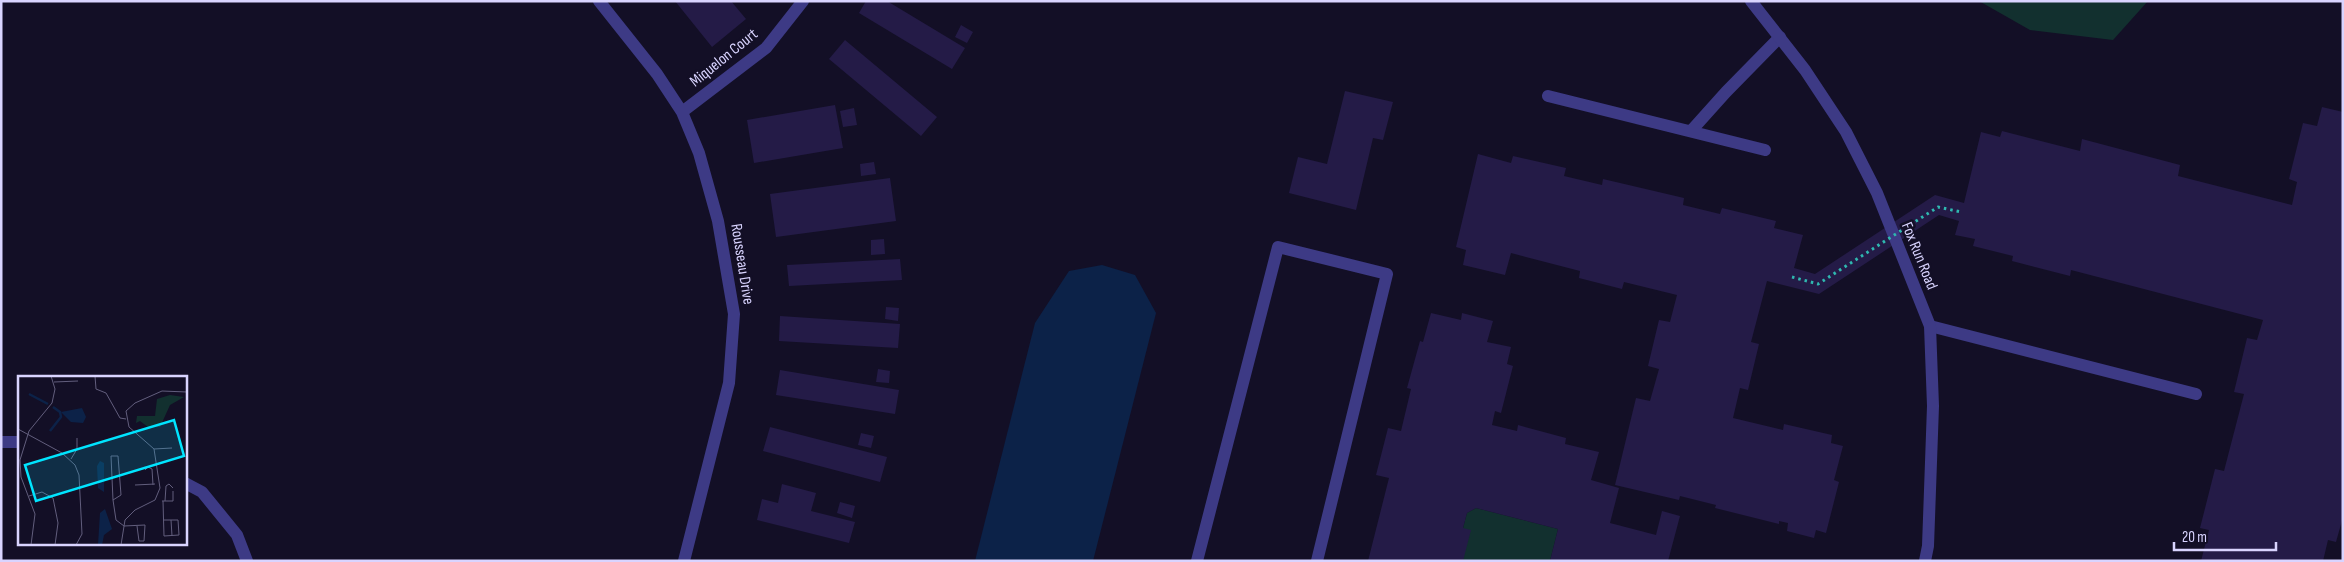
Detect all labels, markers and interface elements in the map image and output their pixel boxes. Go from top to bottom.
street label: Miquelon Court [686,25,762,91]
street label: Fox Run Road [1897,220,1941,292]
street label: Rousseau Drive [726,222,758,306]
inset map [18,376,186,544]
scale bar [2174,520,2276,552]
text: 20 m [2182,528,2207,547]

